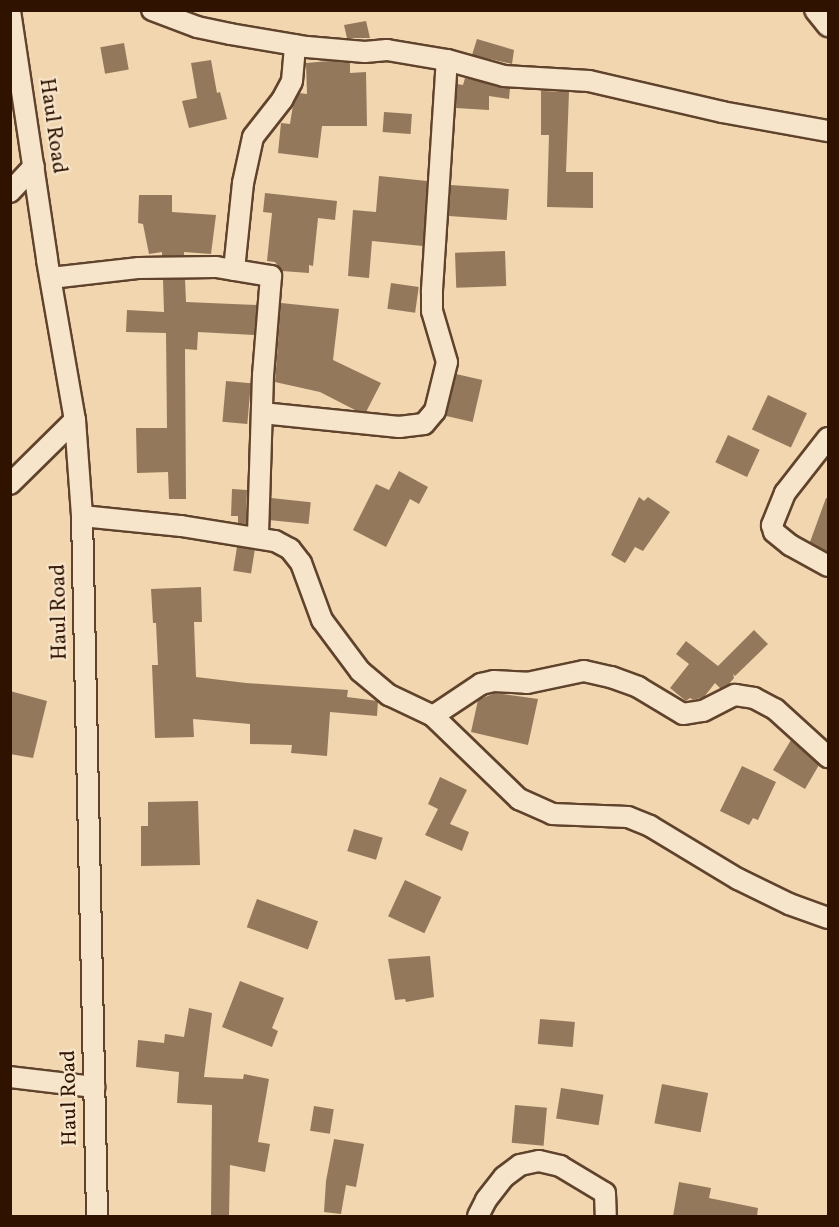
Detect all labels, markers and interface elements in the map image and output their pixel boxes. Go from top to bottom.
street label: Haul Road [33,77,71,175]
street label: Haul Road [47,564,73,660]
street label: Haul Road [57,1050,83,1146]

